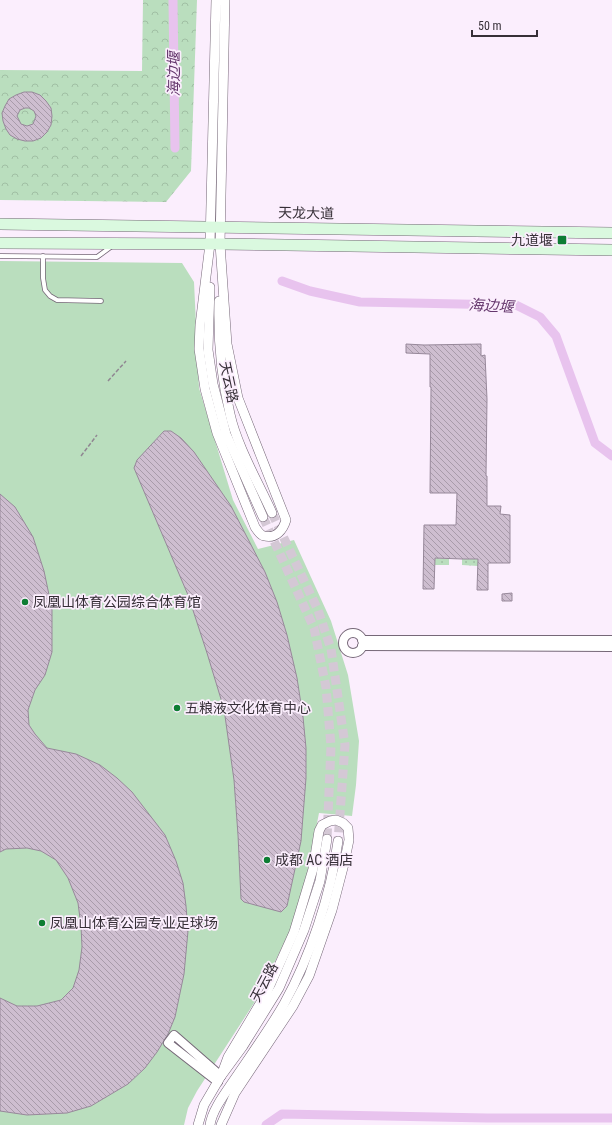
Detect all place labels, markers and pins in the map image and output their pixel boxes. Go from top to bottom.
place label: 九道堰 [511,232,553,248]
marker: 九道堰 [556,234,568,246]
place label: 凤凰山体育公园综合体育馆 [33,594,201,610]
marker: 凤凰山体育公园综合体育馆 [20,597,30,607]
place label: 五粮液文化体育中心 [185,700,311,716]
marker: 五粮液文化体育中心 [172,703,182,713]
place label: 成都 AC 酒店 [275,852,353,868]
marker: 成都 AC 酒店 [262,855,272,865]
place label: 凤凰山体育公园专业足球场 [50,915,218,931]
marker: 凤凰山体育公园专业足球场 [37,918,47,928]

